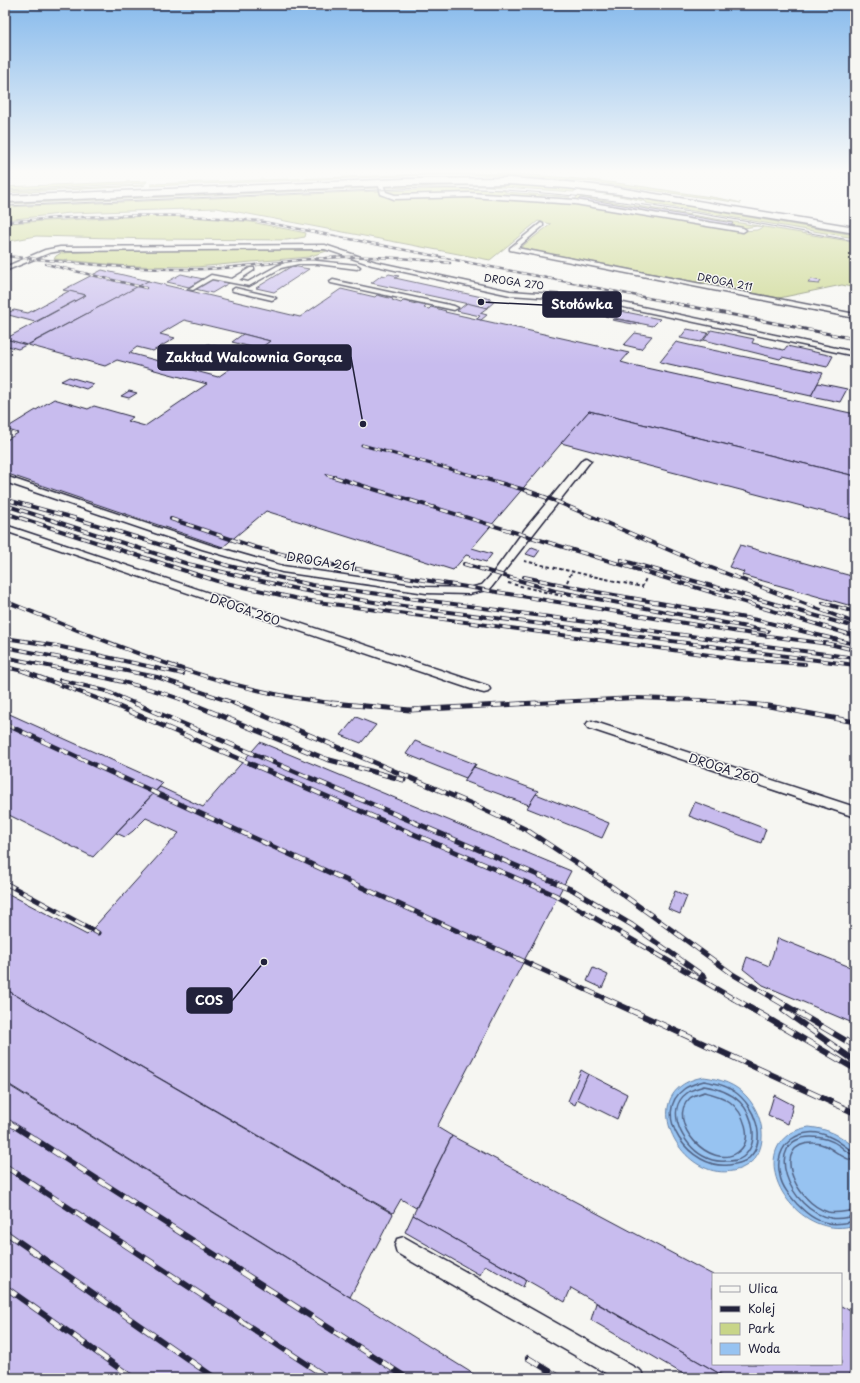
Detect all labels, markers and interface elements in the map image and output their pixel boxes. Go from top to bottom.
street label: DROGA 211 [696,268,754,294]
street label: DROGA 270 [483,269,545,293]
callout: Stołówka [543,292,621,317]
text: Stołówka [551,294,613,313]
callout: Zakład Walcownia Gorąca [158,345,351,370]
text: Zakład Walcownia Gorąca [166,347,343,366]
street label: DROGA 261 [285,547,357,575]
street label: DROGA 260 [207,589,283,629]
street label: DROGA 260 [686,748,762,788]
callout: COS [187,988,232,1013]
text: COS [195,990,223,1009]
legend [712,1273,842,1365]
text: Ulica [748,1279,778,1297]
text: Kolej [748,1299,775,1317]
text: Park [748,1319,775,1337]
text: Woda [748,1339,781,1357]

